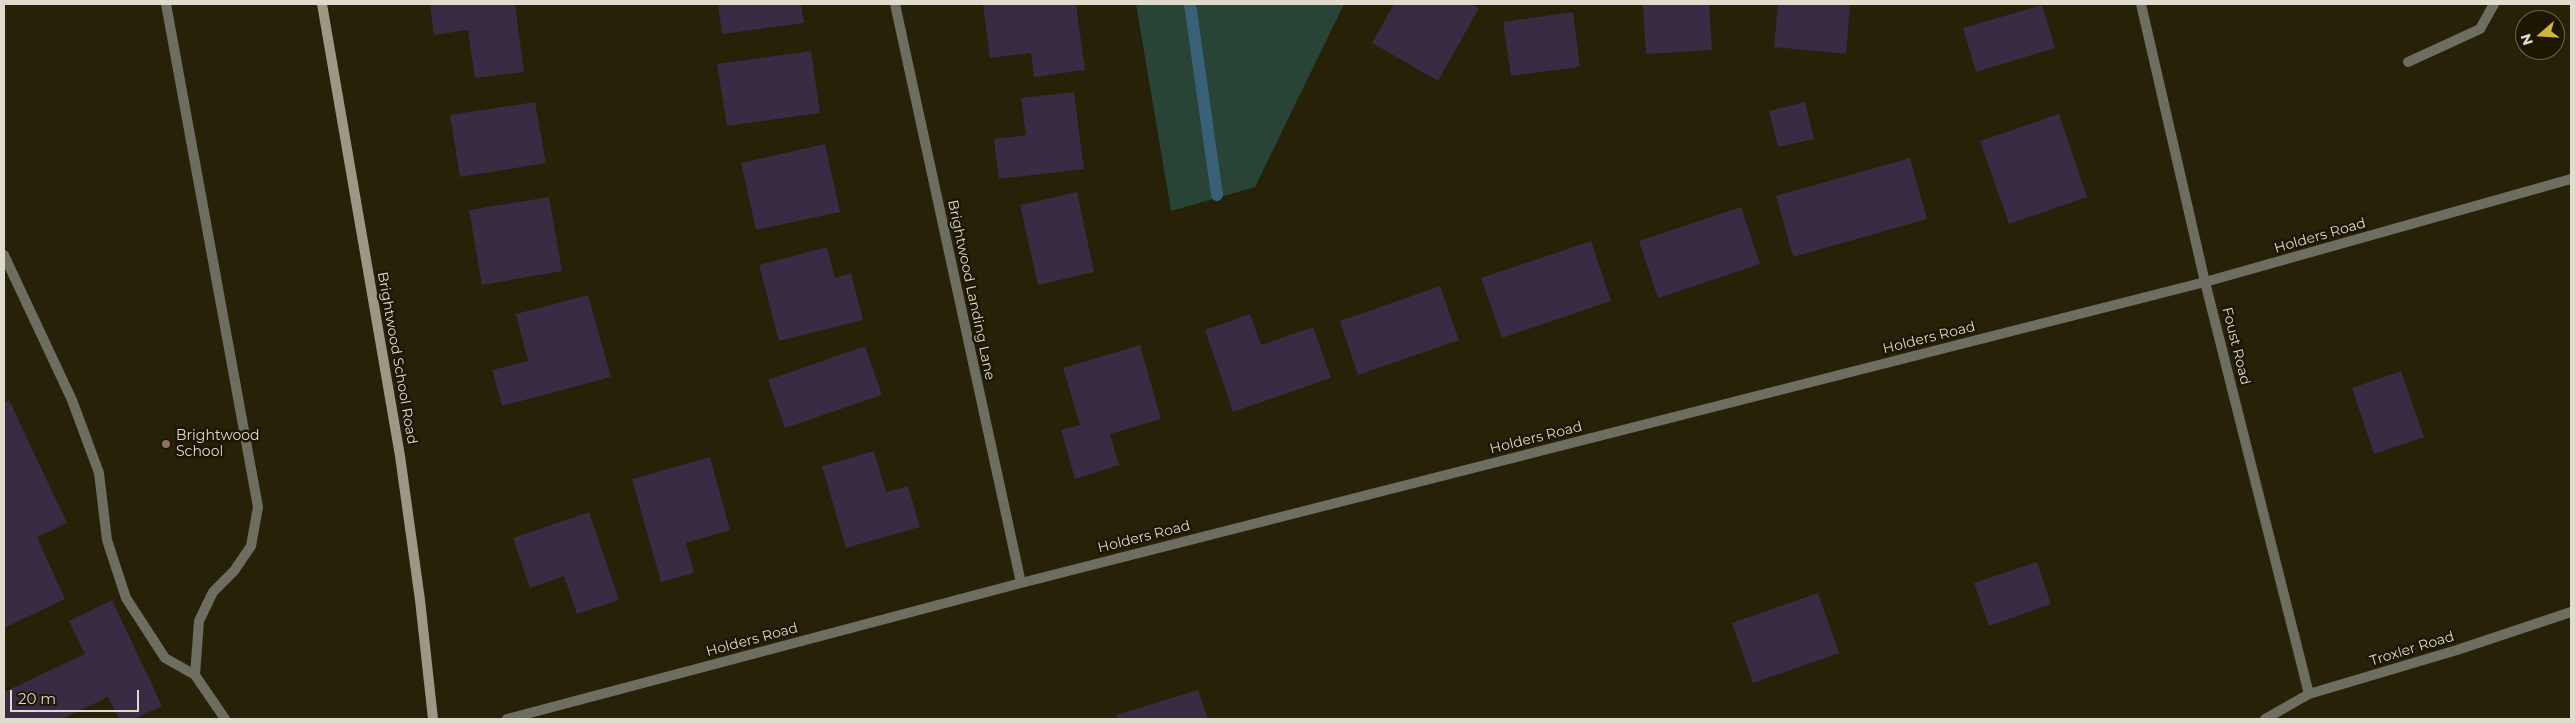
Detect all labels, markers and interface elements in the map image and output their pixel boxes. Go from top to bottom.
north arrow [2515,10,2565,60]
text: N [2516,31,2537,48]
street label: Brightwood Landing Lane [944,198,998,382]
street label: Holders Road [2272,215,2368,257]
street label: Brightwood School Road [374,271,420,445]
street label: Foust Road [2218,305,2254,387]
street label: Holders Road [1881,318,1977,358]
street label: Holders Road [1488,418,1584,458]
place label: Brightwood School [176,428,260,461]
marker: Brightwood School [160,438,172,450]
street label: Holders Road [1096,517,1192,557]
street label: Holders Road [704,620,800,660]
street label: Troxler Road [2368,628,2456,670]
scale bar [12,680,141,712]
text: 20 m [18,689,56,708]

